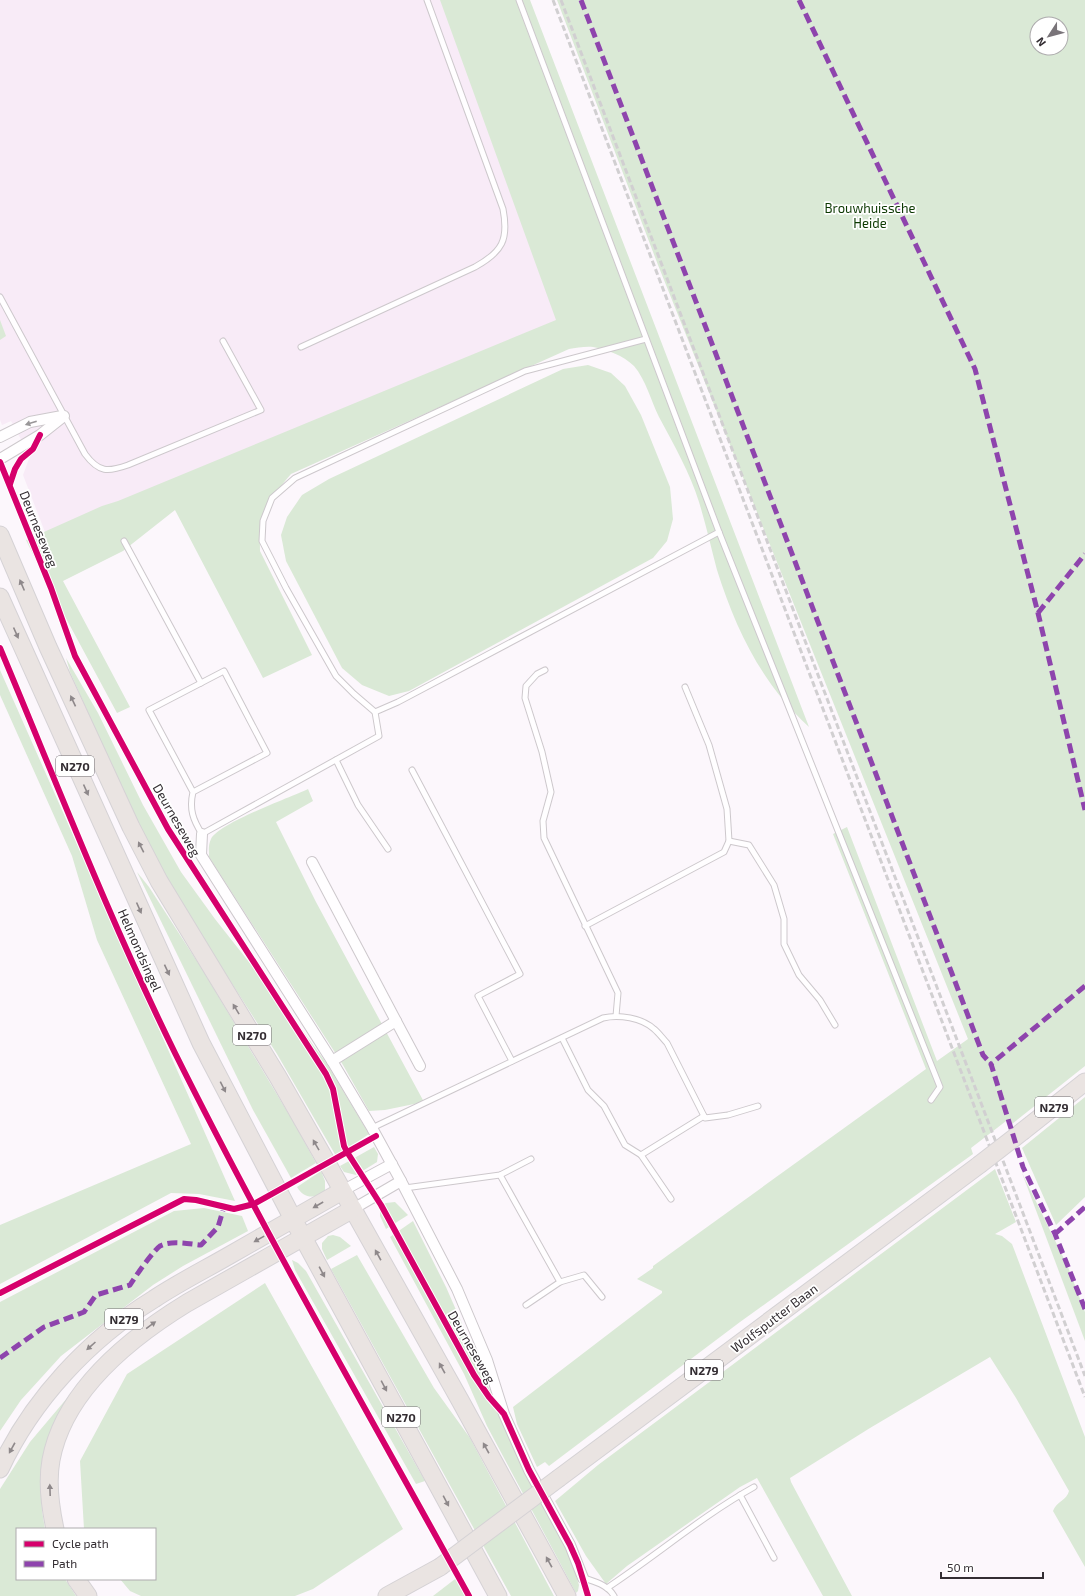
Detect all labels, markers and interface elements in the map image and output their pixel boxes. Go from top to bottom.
north arrow [1029,16,1069,56]
text: N [1033,35,1048,49]
park label: Brouwhuissche Heide [825,200,915,231]
one-way arrow [24,420,36,426]
street label: Deurneseweg [16,488,62,570]
one-way arrow [19,580,25,591]
one-way arrow [13,627,19,638]
one-way arrow [70,695,76,706]
road number: N270 [56,756,94,776]
street label: Deurneseweg [150,781,204,859]
one-way arrow [83,784,89,795]
one-way arrow [138,841,144,852]
one-way arrow [136,903,142,914]
street label: Helmondsingel [115,906,165,994]
one-way arrow [164,964,170,975]
one-way arrow [232,1003,239,1015]
road number: N270 [233,1025,271,1045]
one-way arrow [220,1081,227,1093]
road number: N279 [1035,1097,1073,1117]
one-way arrow [313,1139,320,1151]
one-way arrow [312,1201,324,1208]
one-way arrow [253,1235,265,1242]
one-way arrow [374,1249,381,1260]
one-way arrow [319,1266,326,1278]
street label: Wolfsputter Baan [728,1280,820,1356]
street label: Deurneseweg [445,1308,499,1386]
road number: N279 [105,1309,143,1329]
one-way arrow [146,1321,157,1330]
one-way arrow [86,1342,97,1351]
road number: N279 [685,1360,723,1380]
one-way arrow [438,1362,445,1374]
one-way arrow [381,1380,388,1392]
road number: N270 [382,1407,420,1427]
one-way arrow [8,1442,15,1454]
one-way arrow [483,1442,490,1454]
one-way arrow [47,1483,53,1496]
one-way arrow [443,1495,450,1506]
legend [16,1528,156,1580]
text: Cycle path [52,1536,109,1550]
scale bar [941,1554,1043,1580]
text: Path [52,1556,77,1570]
one-way arrow [545,1556,552,1568]
text: 50 m [947,1560,974,1574]

